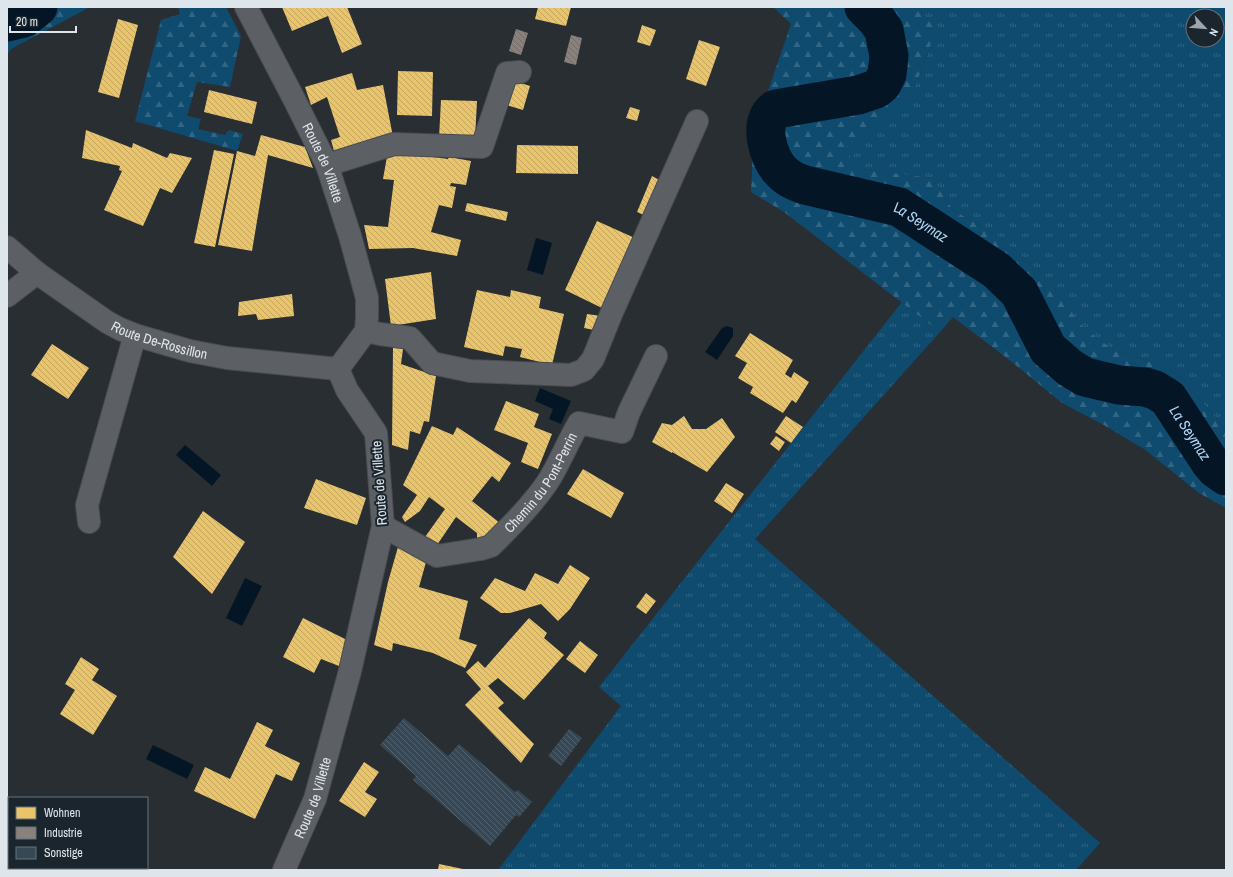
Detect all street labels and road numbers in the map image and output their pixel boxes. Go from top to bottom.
street label: Route de Villette [298,120,348,205]
street label: Route De-Rossillon [108,317,209,363]
street label: Chemin du Pont-Perrin [500,429,581,537]
street label: Route de Villette [367,440,391,526]
street label: Route de Villette [290,755,335,841]

